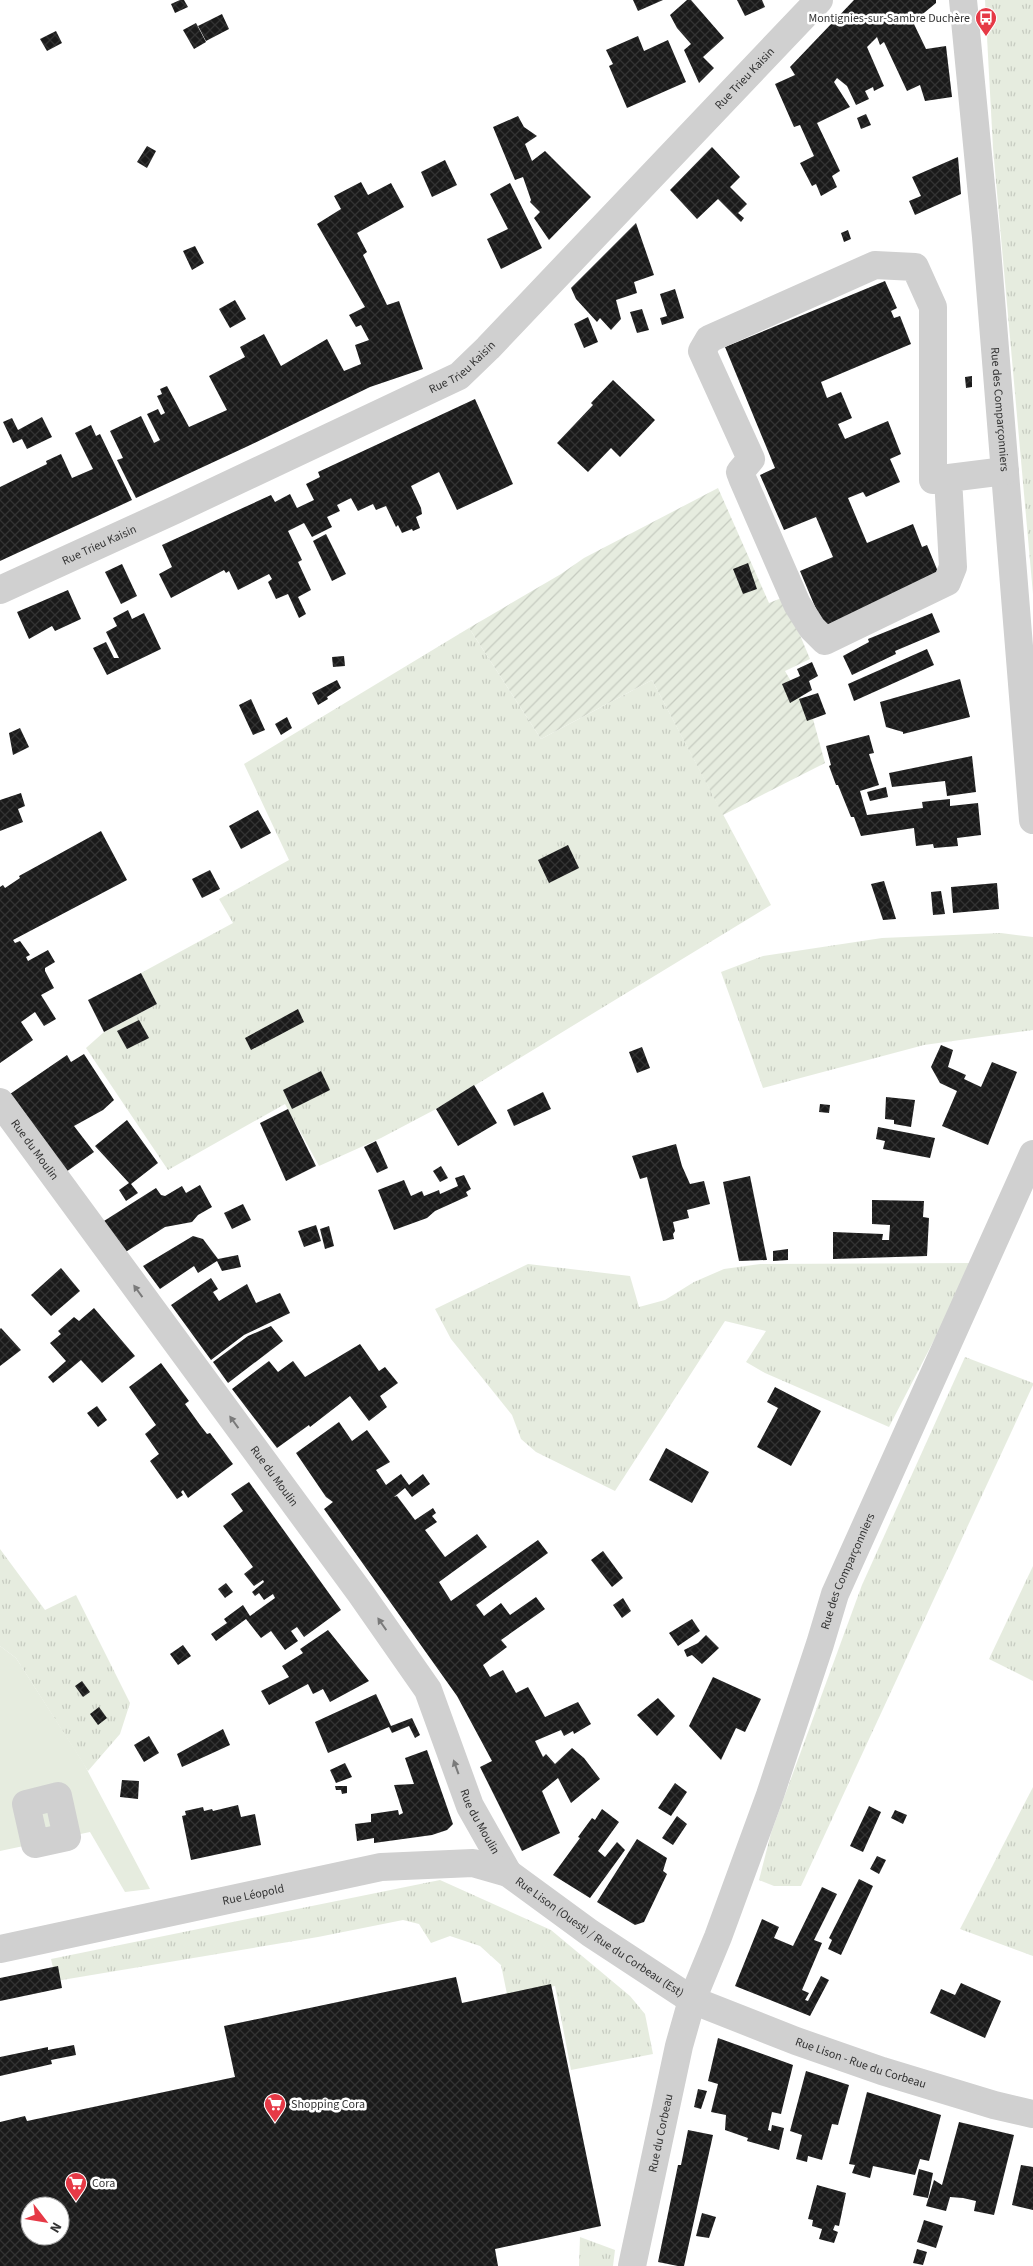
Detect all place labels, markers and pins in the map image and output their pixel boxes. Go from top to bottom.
bus stop icon: Montignies-sur-Sambre Duchère [974,6,998,37]
place label: Montignies-sur-Sambre Duchère [809,10,970,27]
supermarket icon: Shopping Cora [263,2092,287,2123]
place label: Shopping Cora [291,2096,365,2113]
supermarket icon: Cora [64,2171,88,2202]
place label: Cora [92,2175,115,2192]

